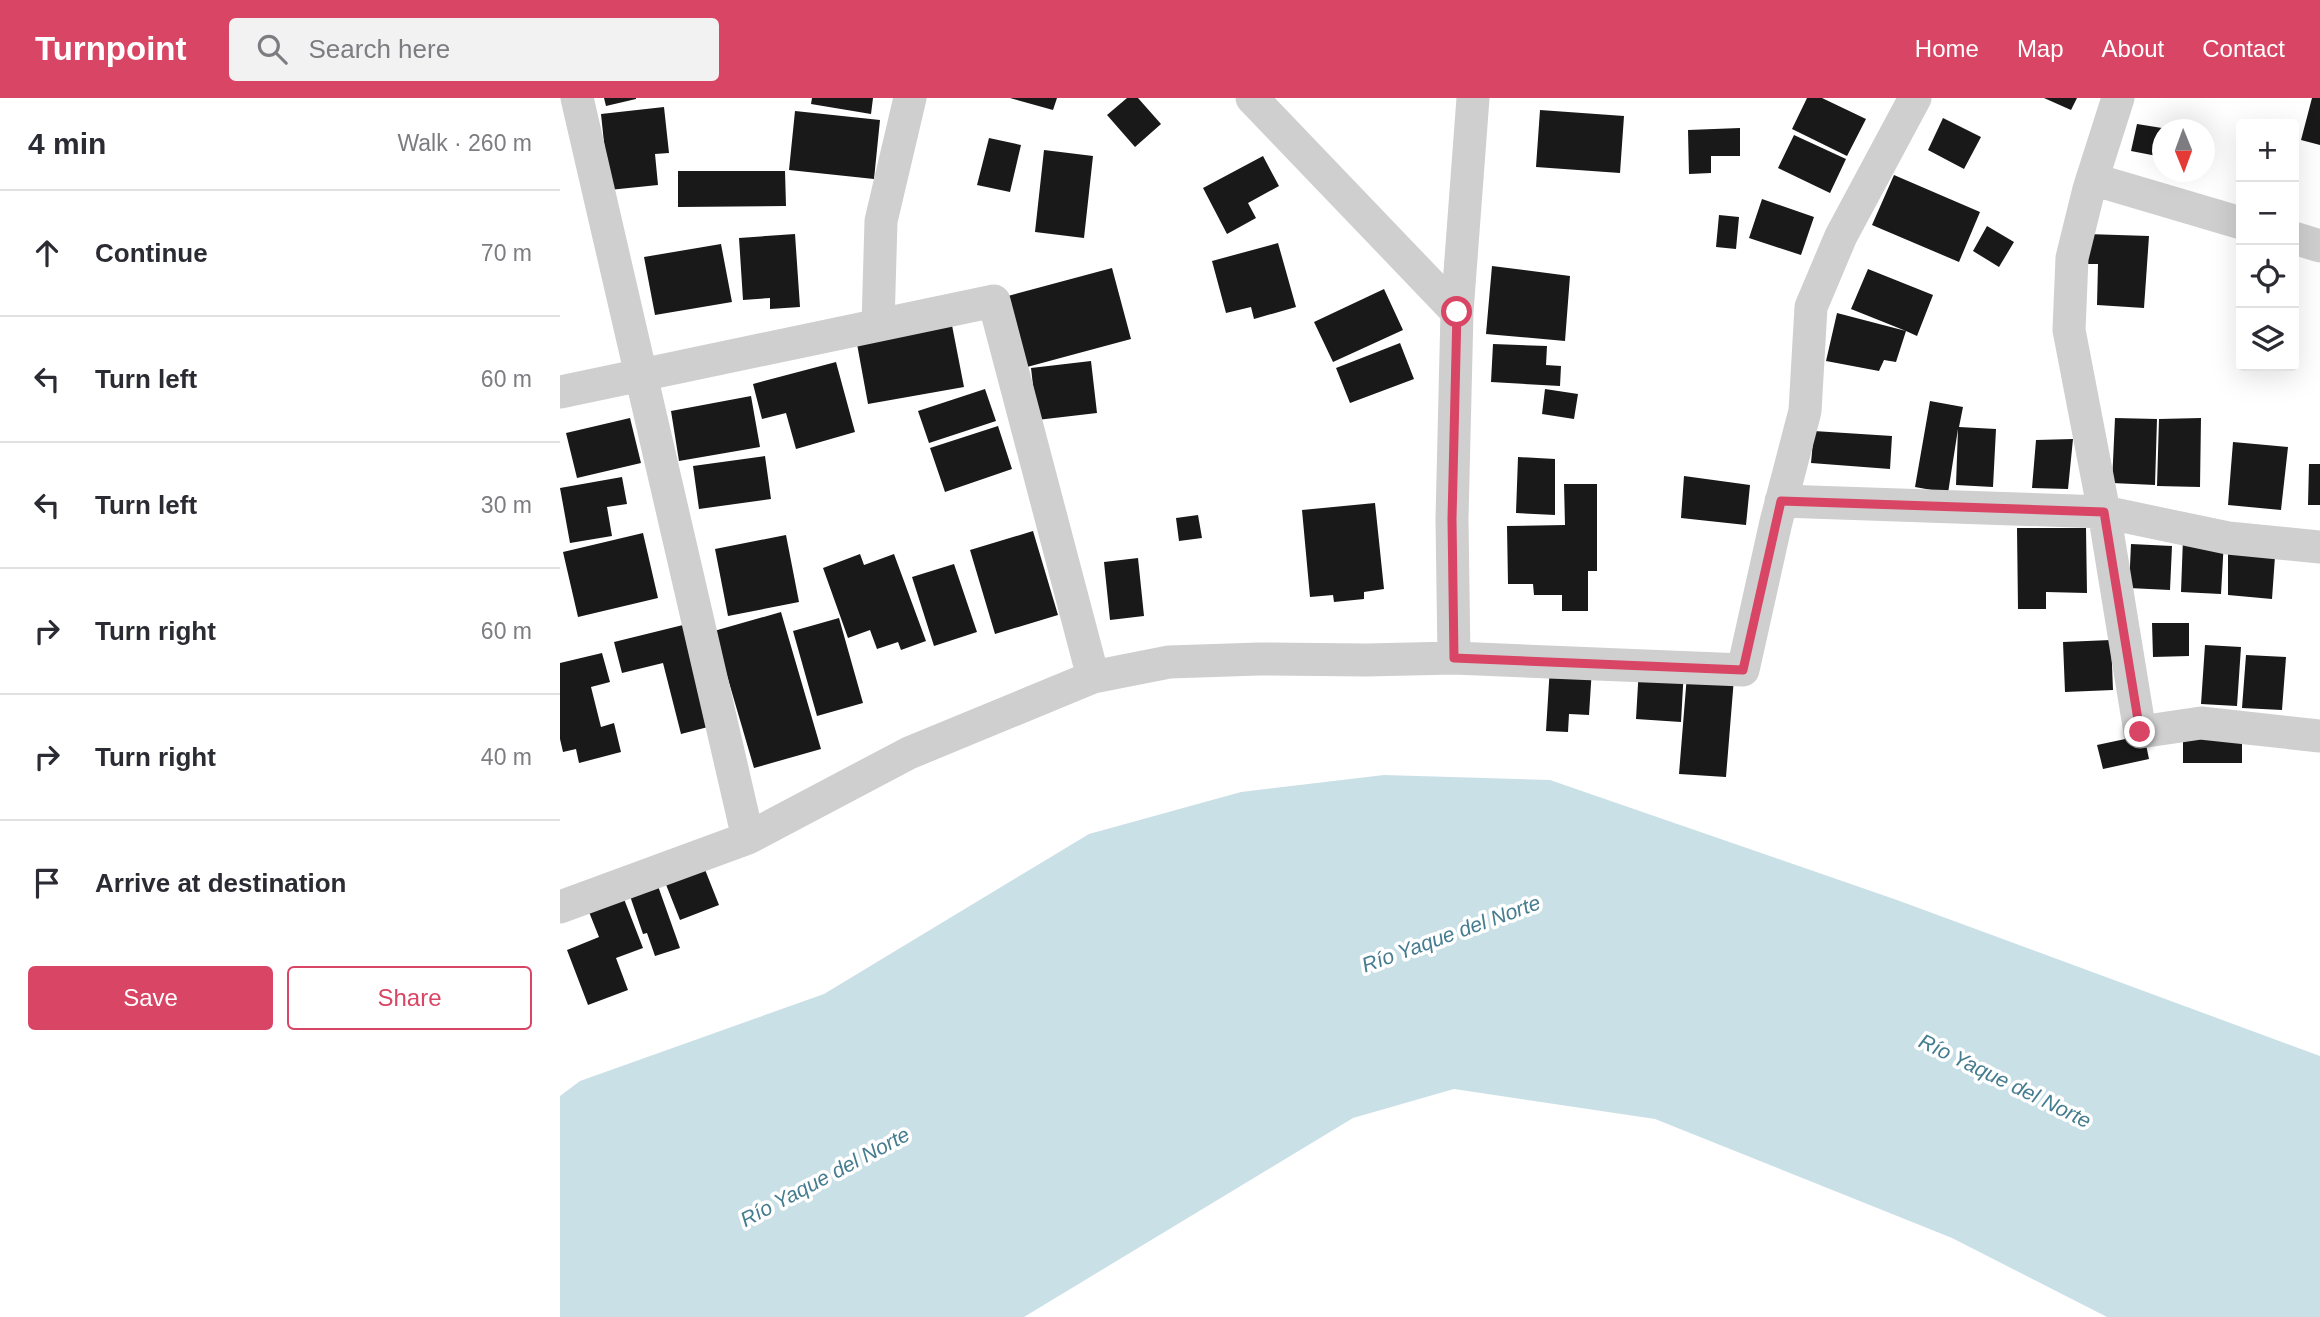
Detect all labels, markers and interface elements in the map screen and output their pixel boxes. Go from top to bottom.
search box [229,18,719,81]
text: Turnpoint [35,30,187,67]
icon: search [253,30,291,68]
text: Search here [309,34,450,64]
text: Home [1915,35,1979,62]
text: Map [2017,35,2064,62]
text: About [2102,35,2164,62]
text: Contact [2202,35,2285,62]
north arrow [2152,119,2215,182]
map controls [2236,119,2299,371]
button: + [2236,119,2299,182]
text: 4 min [28,127,106,160]
text: Walk · 260 m [397,130,532,156]
button: − [2236,182,2299,245]
icon: ahead [28,234,66,272]
text: Continue [95,238,208,268]
text: 70 m [481,240,532,266]
button: locate [2236,245,2299,308]
route start [1441,296,1472,327]
button: layers [2236,308,2299,371]
icon: left [28,360,66,398]
text: Turn left [95,364,197,394]
text: 60 m [481,366,532,392]
icon: left [28,486,66,524]
text: Turn left [95,490,197,520]
text: 30 m [481,492,532,518]
icon: right [28,612,66,650]
text: Turn right [95,616,216,646]
text: 60 m [481,618,532,644]
route end [2124,716,2155,747]
icon: right [28,738,66,776]
text: Turn right [95,742,216,772]
text: 40 m [481,744,532,770]
icon: arrive [28,864,66,902]
text: Arrive at destination [95,868,346,898]
water label: Río Yaque del Norte [1358,891,1543,977]
button: Save [28,966,273,1030]
button: Share [287,966,532,1030]
water label: Río Yaque del Norte [1916,1029,2095,1132]
water label: Río Yaque del Norte [736,1122,913,1231]

